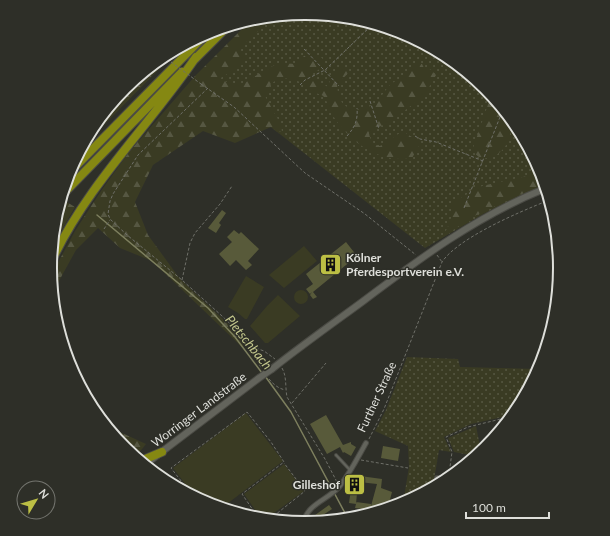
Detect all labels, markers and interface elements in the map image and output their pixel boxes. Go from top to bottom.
place label: Kölner Pferdesportverein e.V. [346,250,464,279]
building icon: Kölner Pferdesportverein e.V. [318,252,344,278]
water label: Pletschbach [222,312,276,372]
street label: Further Straße [354,359,399,434]
street label: Worringer Landstraße [148,369,249,450]
building icon: Gilleshof [342,472,368,498]
place label: Gilleshof [293,477,341,492]
north arrow [16,480,56,520]
text: N [37,486,52,501]
scale bar [466,494,549,520]
text: 100 m [472,500,506,515]

